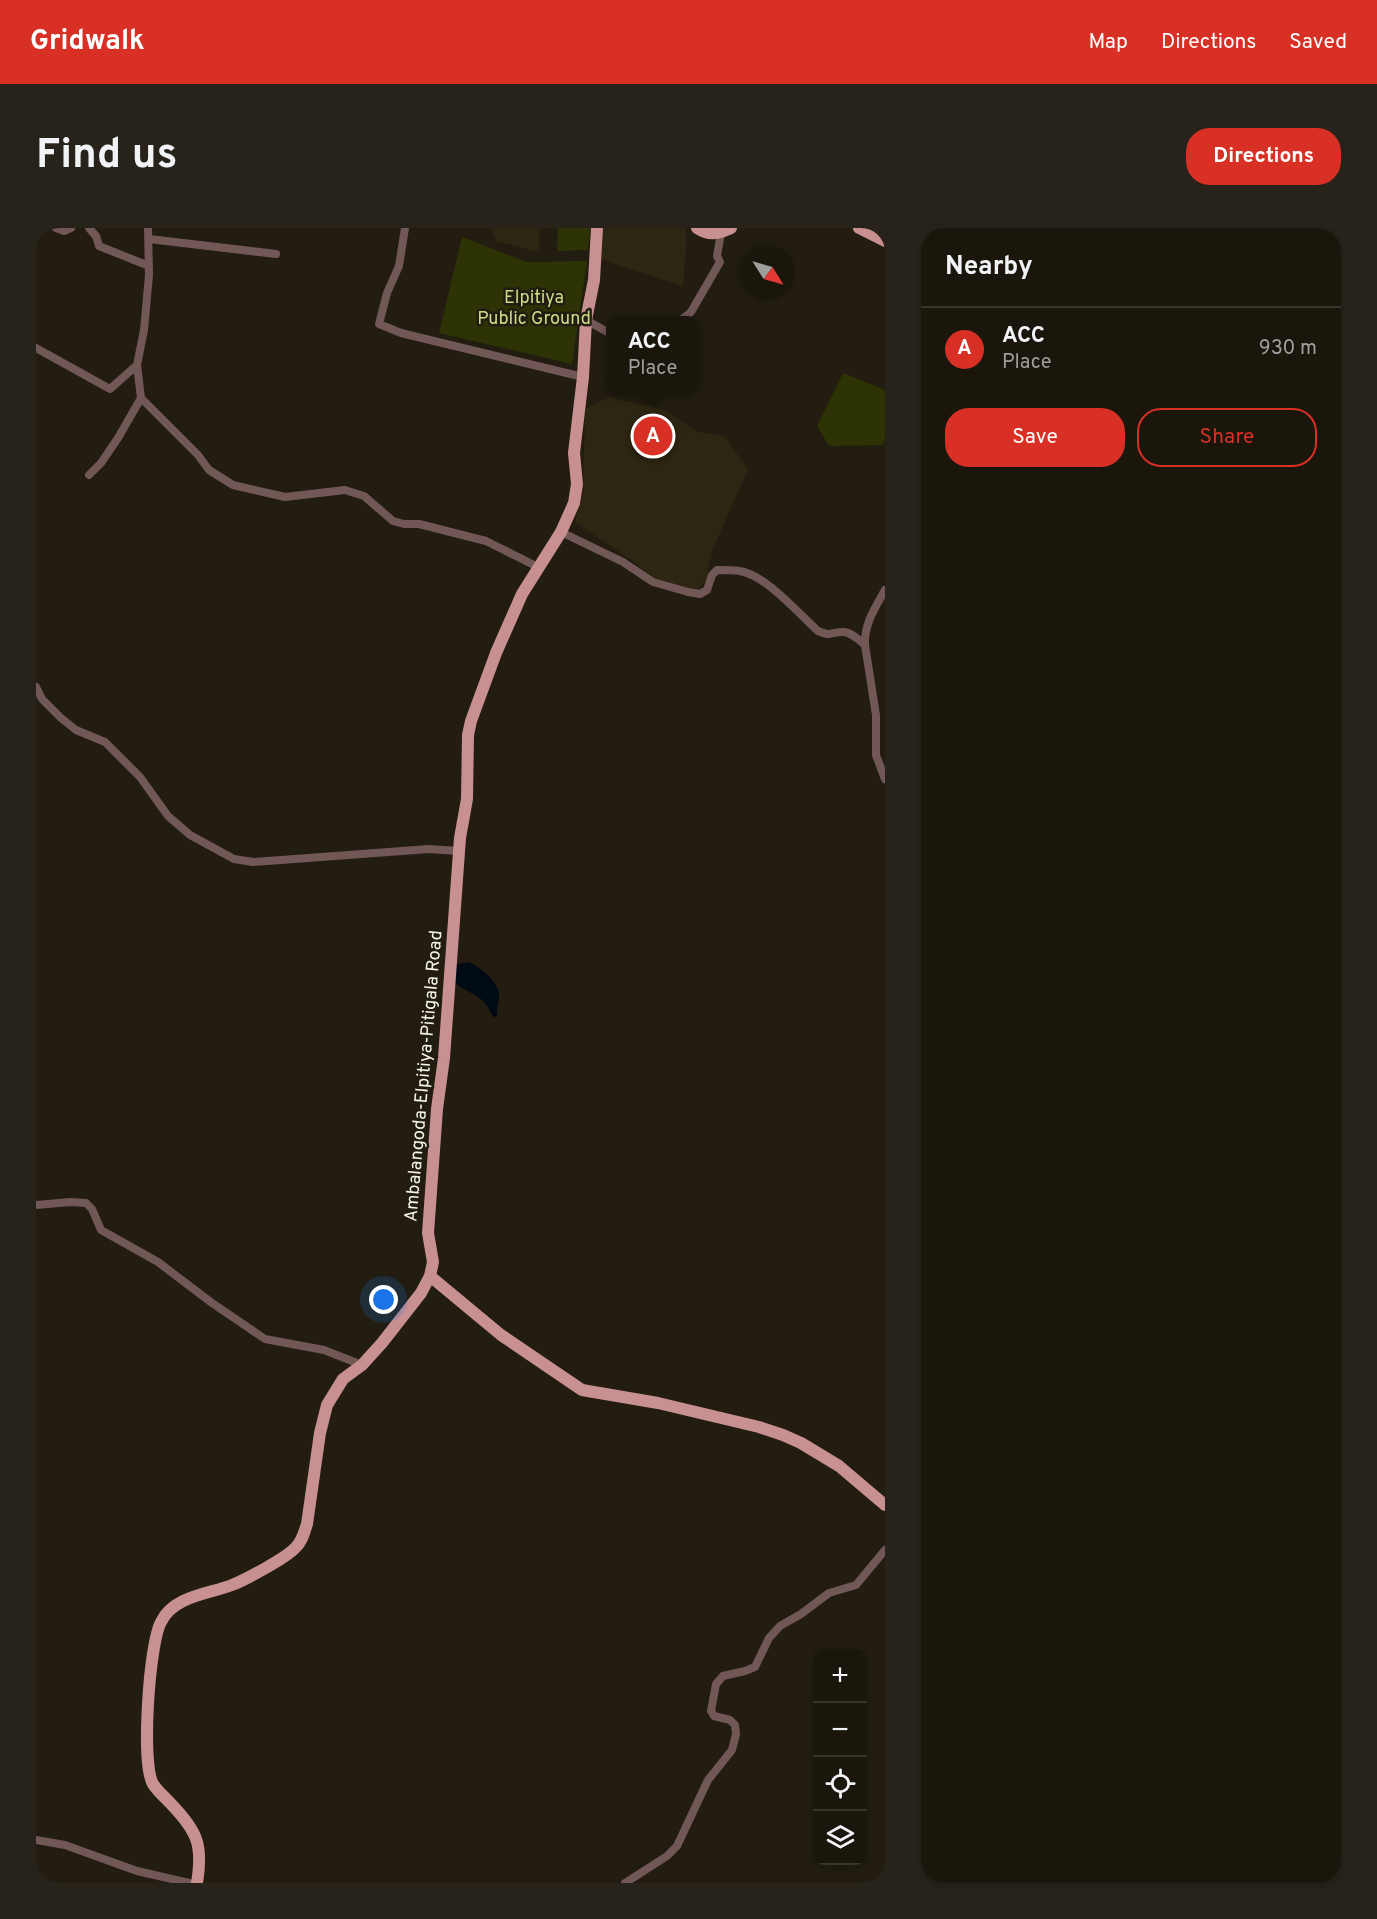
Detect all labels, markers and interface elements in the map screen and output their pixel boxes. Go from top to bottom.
text: Gridwalk [30,24,145,60]
text: Map [1088,29,1128,56]
text: Directions [1161,29,1256,56]
text: Saved [1289,29,1347,56]
button: Directions [1186,128,1341,185]
text: Find us [36,130,177,183]
north arrow [741,246,795,300]
text: Nearby [945,251,1033,284]
park label: Elpitiya Public Ground [477,287,591,331]
popup [606,316,699,394]
text: ACC [1002,323,1045,350]
text: ACC [628,329,670,356]
text: A [957,336,972,362]
text: 930 m [1259,336,1317,362]
text: Place [1002,350,1052,376]
text: Place [628,356,677,382]
button: Save [945,408,1125,467]
button: Share [1137,408,1317,467]
pin: A [634,414,672,458]
street label: Ambalangoda-Elpitiya-Pitigala Road [400,929,449,1223]
your location [369,1285,398,1314]
map controls [813,1649,867,1865]
button: + [813,1649,867,1703]
button: − [813,1703,867,1757]
button: locate [813,1757,867,1811]
button: layers [813,1811,867,1865]

